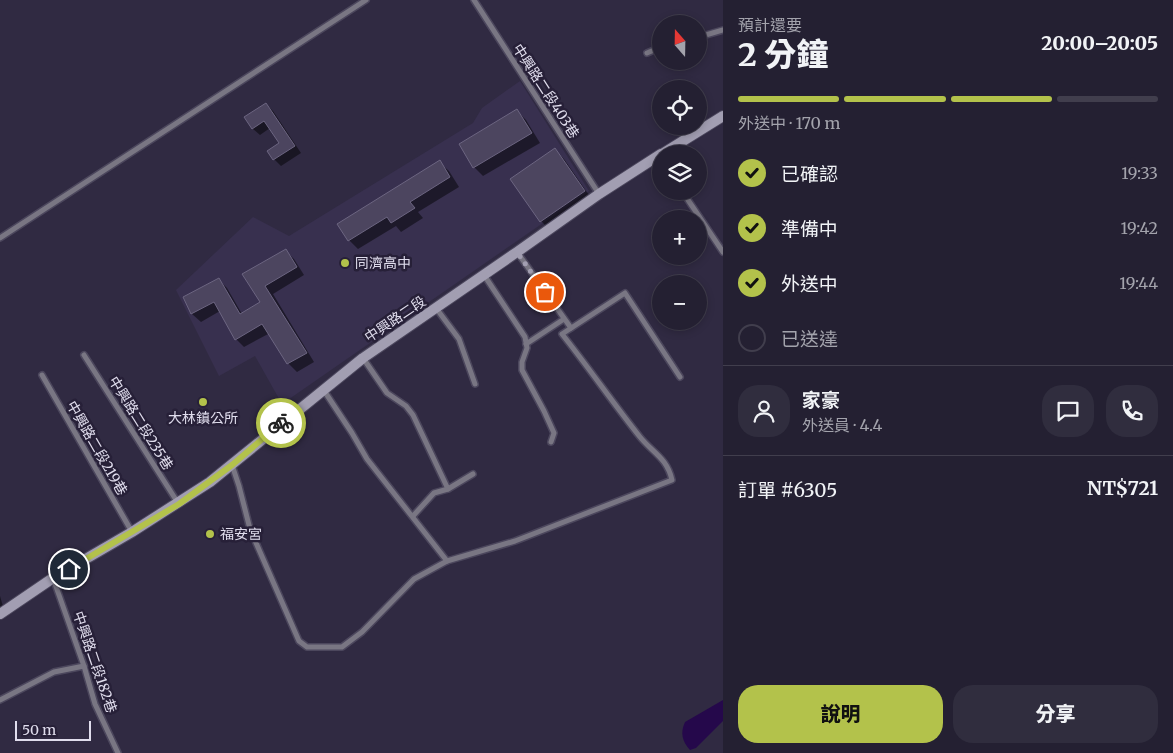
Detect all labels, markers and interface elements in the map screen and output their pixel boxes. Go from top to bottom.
north arrow [652,15,708,70]
map controls [652,15,707,330]
text: 預計還要 [738,15,802,35]
text: 20:00–20:05 [1041,31,1158,55]
text: 2 分鐘 [738,35,828,75]
street label: 中興路二段403巷 [509,40,583,142]
button: locate [652,80,707,135]
text: 外送中 · 170 m [738,113,840,133]
button: layers [652,145,707,200]
icon: check [738,159,766,187]
text: 已確認 [781,162,838,186]
text: 19:33 [1121,163,1158,183]
button: + [652,210,707,265]
icon: check [738,214,766,242]
text: 準備中 [781,217,838,241]
text: 19:42 [1121,218,1158,238]
place label: 同濟高中 [355,254,411,272]
marker: 同濟高中 [339,257,351,269]
icon: check [738,269,766,297]
pin [524,271,566,313]
text: 外送中 [781,272,838,296]
text: 19:44 [1119,273,1158,293]
button: − [652,275,707,330]
icon: bag [531,278,559,306]
street label: 中興路二段 [361,292,429,346]
text: 已送達 [781,327,838,351]
street label: 中興路二段235巷 [105,373,177,473]
button: person [738,385,790,437]
button: chat [1042,385,1094,437]
button: phone [1106,385,1158,437]
text: 家豪 [802,388,840,412]
marker: 大林鎮公所 [197,396,209,408]
street label: 中興路二段219巷 [63,398,131,498]
courier [256,398,306,448]
place label: 大林鎮公所 [168,409,238,427]
icon: bike [267,409,295,437]
text: 外送員 · 4.4 [802,415,882,435]
text: NT$721 [1087,476,1158,500]
text: 訂單 #6305 [738,478,837,502]
place label: 福安宮 [220,525,262,543]
marker: 福安宮 [204,528,216,540]
pin [48,548,90,590]
icon: home [55,555,83,583]
street label: 中興路二段182巷 [69,609,121,715]
button: 說明 [738,685,943,743]
button: 分享 [953,685,1158,743]
scale bar [15,718,91,741]
text: 50 m [22,721,56,739]

